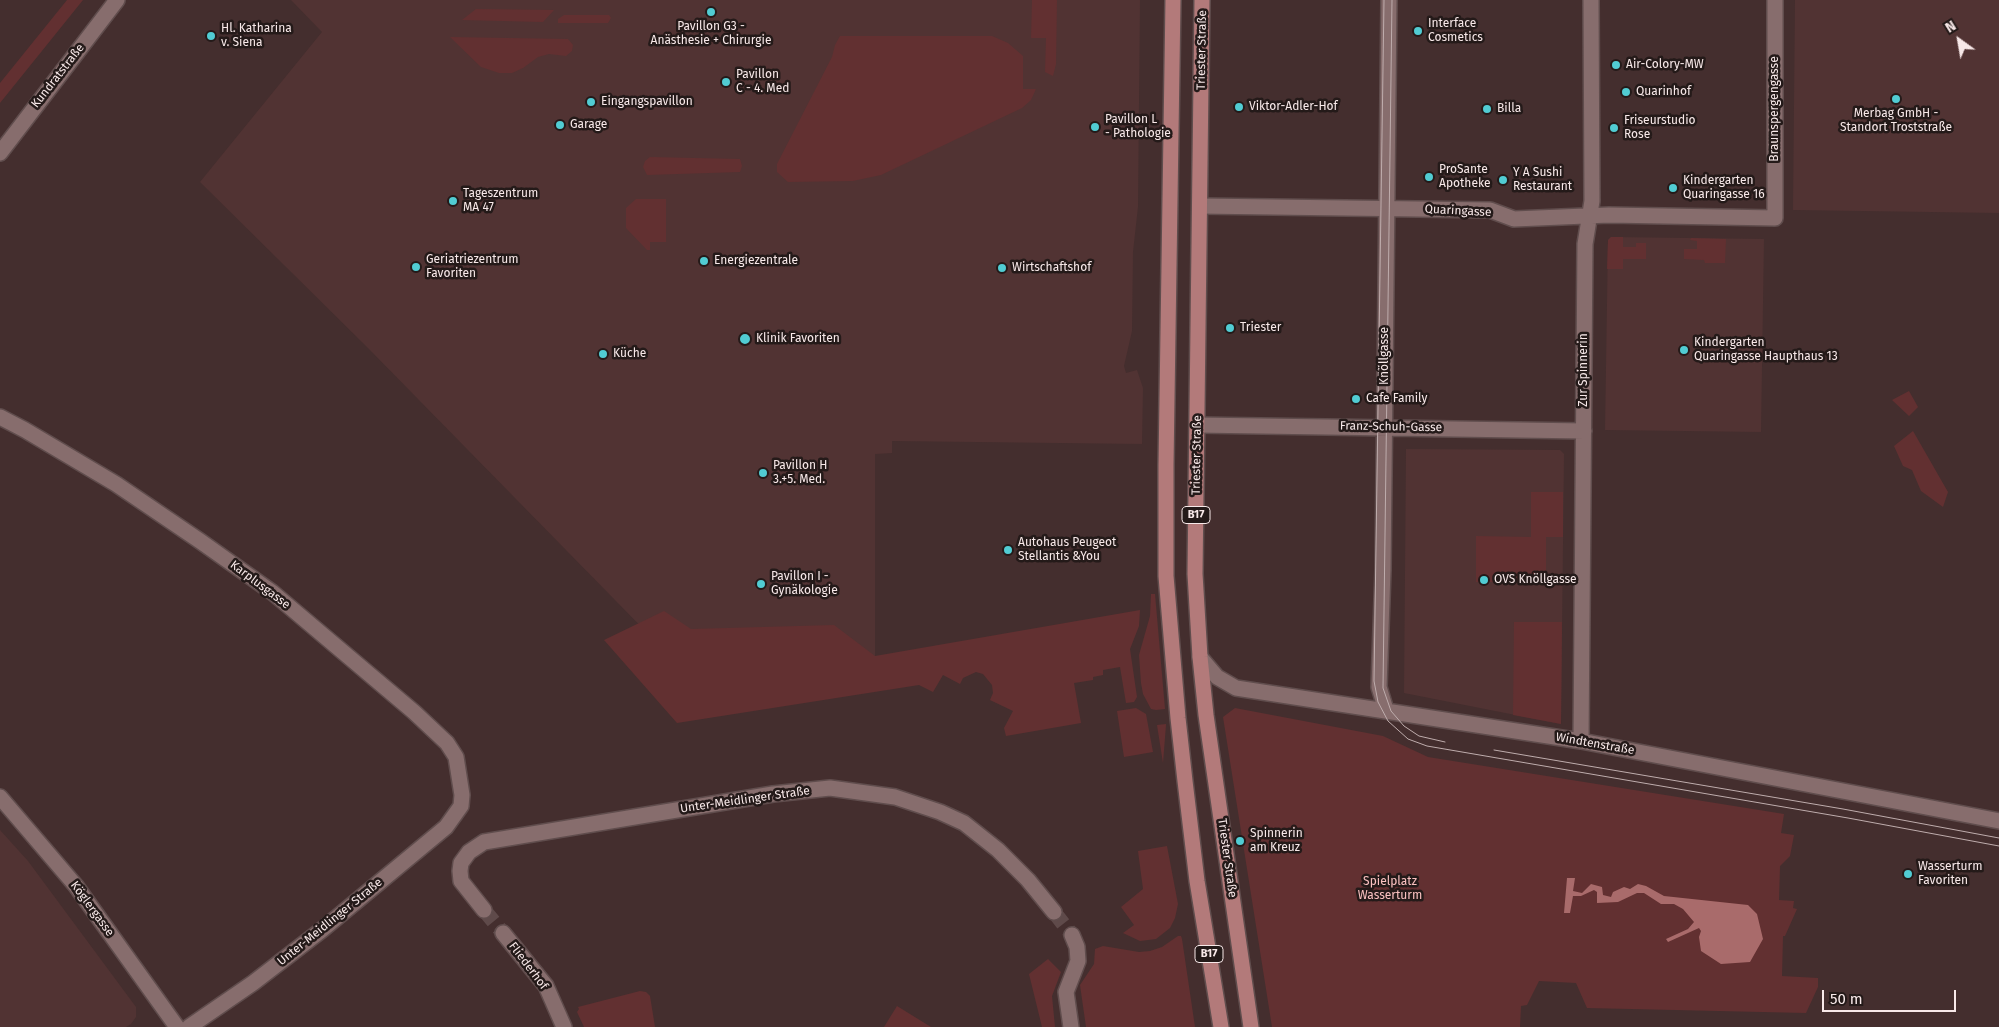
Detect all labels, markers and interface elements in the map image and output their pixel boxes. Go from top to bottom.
marker: Pavillon G3 - Anästhesie + Chirurgie [705,6,717,18]
street label: Triester Straße [1194,10,1210,90]
north arrow [1934,15,1984,65]
place label: Interface Cosmetics [1428,17,1483,45]
text: N [1942,17,1959,37]
place label: Pavillon G3 - Anästhesie + Chirurgie [651,20,771,48]
place label: Hl. Katharina v. Siena [221,22,292,50]
marker: Interface Cosmetics [1412,25,1424,37]
marker: Hl. Katharina v. Siena [205,30,217,42]
street label: Kundratstraße [28,41,88,111]
street label: Braunspergengasse [1768,56,1782,162]
place label: Air-Colory-MW [1626,58,1704,72]
marker: Air-Colory-MW [1610,59,1622,71]
place label: Pavillon C - 4. Med [736,68,789,96]
marker: Pavillon C - 4. Med [720,76,732,88]
place label: Quarinhof [1636,85,1691,99]
marker: Quarinhof [1620,86,1632,98]
marker: Merbag GmbH - Standort Troststraße [1890,93,1902,105]
place label: Eingangspavillon [601,95,693,109]
marker: Eingangspavillon [585,96,597,108]
place label: Viktor-Adler-Hof [1249,100,1338,114]
marker: Viktor-Adler-Hof [1233,101,1245,113]
place label: Billa [1497,102,1521,116]
marker: Billa [1481,103,1493,115]
place label: Merbag GmbH - Standort Troststraße [1840,107,1952,135]
place label: Pavillon L - Pathologie [1105,113,1171,141]
place label: Friseurstudio Rose [1624,114,1696,142]
place label: Garage [570,118,607,132]
marker: Garage [554,119,566,131]
marker: Pavillon L - Pathologie [1089,121,1101,133]
marker: Friseurstudio Rose [1608,122,1620,134]
place label: ProSante Apotheke [1439,163,1490,191]
place label: Y A Sushi Restaurant [1513,166,1572,194]
marker: ProSante Apotheke [1423,171,1435,183]
marker: Y A Sushi Restaurant [1497,174,1509,186]
place label: Kindergarten Quaringasse 16 [1683,174,1765,202]
marker: Kindergarten Quaringasse 16 [1667,182,1679,194]
place label: Tageszentrum MA 47 [463,187,538,215]
marker: Tageszentrum MA 47 [447,195,459,207]
street label: Quaringasse [1424,202,1492,220]
place label: Geriatriezentrum Favoriten [426,253,518,281]
place label: Energiezentrale [714,254,798,268]
marker: Energiezentrale [698,255,710,267]
marker: Geriatriezentrum Favoriten [410,261,422,273]
place label: Wirtschaftshof [1012,261,1091,275]
marker: Wirtschaftshof [996,262,1008,274]
place label: Triester [1240,321,1281,335]
marker: Triester [1224,322,1236,334]
street label: Knöllgasse [1378,327,1392,385]
marker: Klinik Favoriten [738,332,752,346]
place label: Klinik Favoriten [756,332,840,346]
street label: Zur Spinnerin [1577,333,1591,407]
place label: Kindergarten Quaringasse Haupthaus 13 [1694,336,1838,364]
marker: Kindergarten Quaringasse Haupthaus 13 [1678,344,1690,356]
place label: Küche [613,347,646,361]
marker: Küche [597,348,609,360]
place label: Cafe Family [1366,392,1427,406]
marker: Cafe Family [1350,393,1362,405]
street label: Triester Straße [1189,415,1205,495]
street label: Franz-Schuh-Gasse [1340,419,1442,435]
place label: Pavillon H 3.+5. Med. [773,459,827,487]
marker: Pavillon H 3.+5. Med. [757,467,769,479]
road number: B17 [1182,506,1210,524]
place label: Autohaus Peugeot Stellantis &You [1018,536,1116,564]
marker: Autohaus Peugeot Stellantis &You [1002,544,1014,556]
street label: Karplusgasse [227,558,293,612]
place label: Pavillon I - Gynäkologie [771,570,838,598]
place label: OVS Knöllgasse [1494,573,1577,587]
marker: OVS Knöllgasse [1478,574,1490,586]
marker: Pavillon I - Gynäkologie [755,578,767,590]
street label: Windtenstraße [1555,730,1635,758]
street label: Unter-Meidlinger Straße [679,784,811,816]
street label: Triester Straße [1214,817,1240,899]
place label: Spinnerin am Kreuz [1250,827,1303,855]
marker: Spinnerin am Kreuz [1234,835,1246,847]
place label: Wasserturm Favoriten [1918,860,1982,888]
marker: Wasserturm Favoriten [1902,868,1914,880]
street label: Unter-Meidlinger Straße [275,875,385,969]
park label: Spielplatz Wasserturm [1358,875,1422,903]
street label: Köglergasse [67,879,117,939]
street label: Fliederhof [506,939,550,993]
road number: B17 [1195,946,1223,962]
scale bar [1824,980,1958,1012]
text: 50 m [1830,990,1863,1008]

